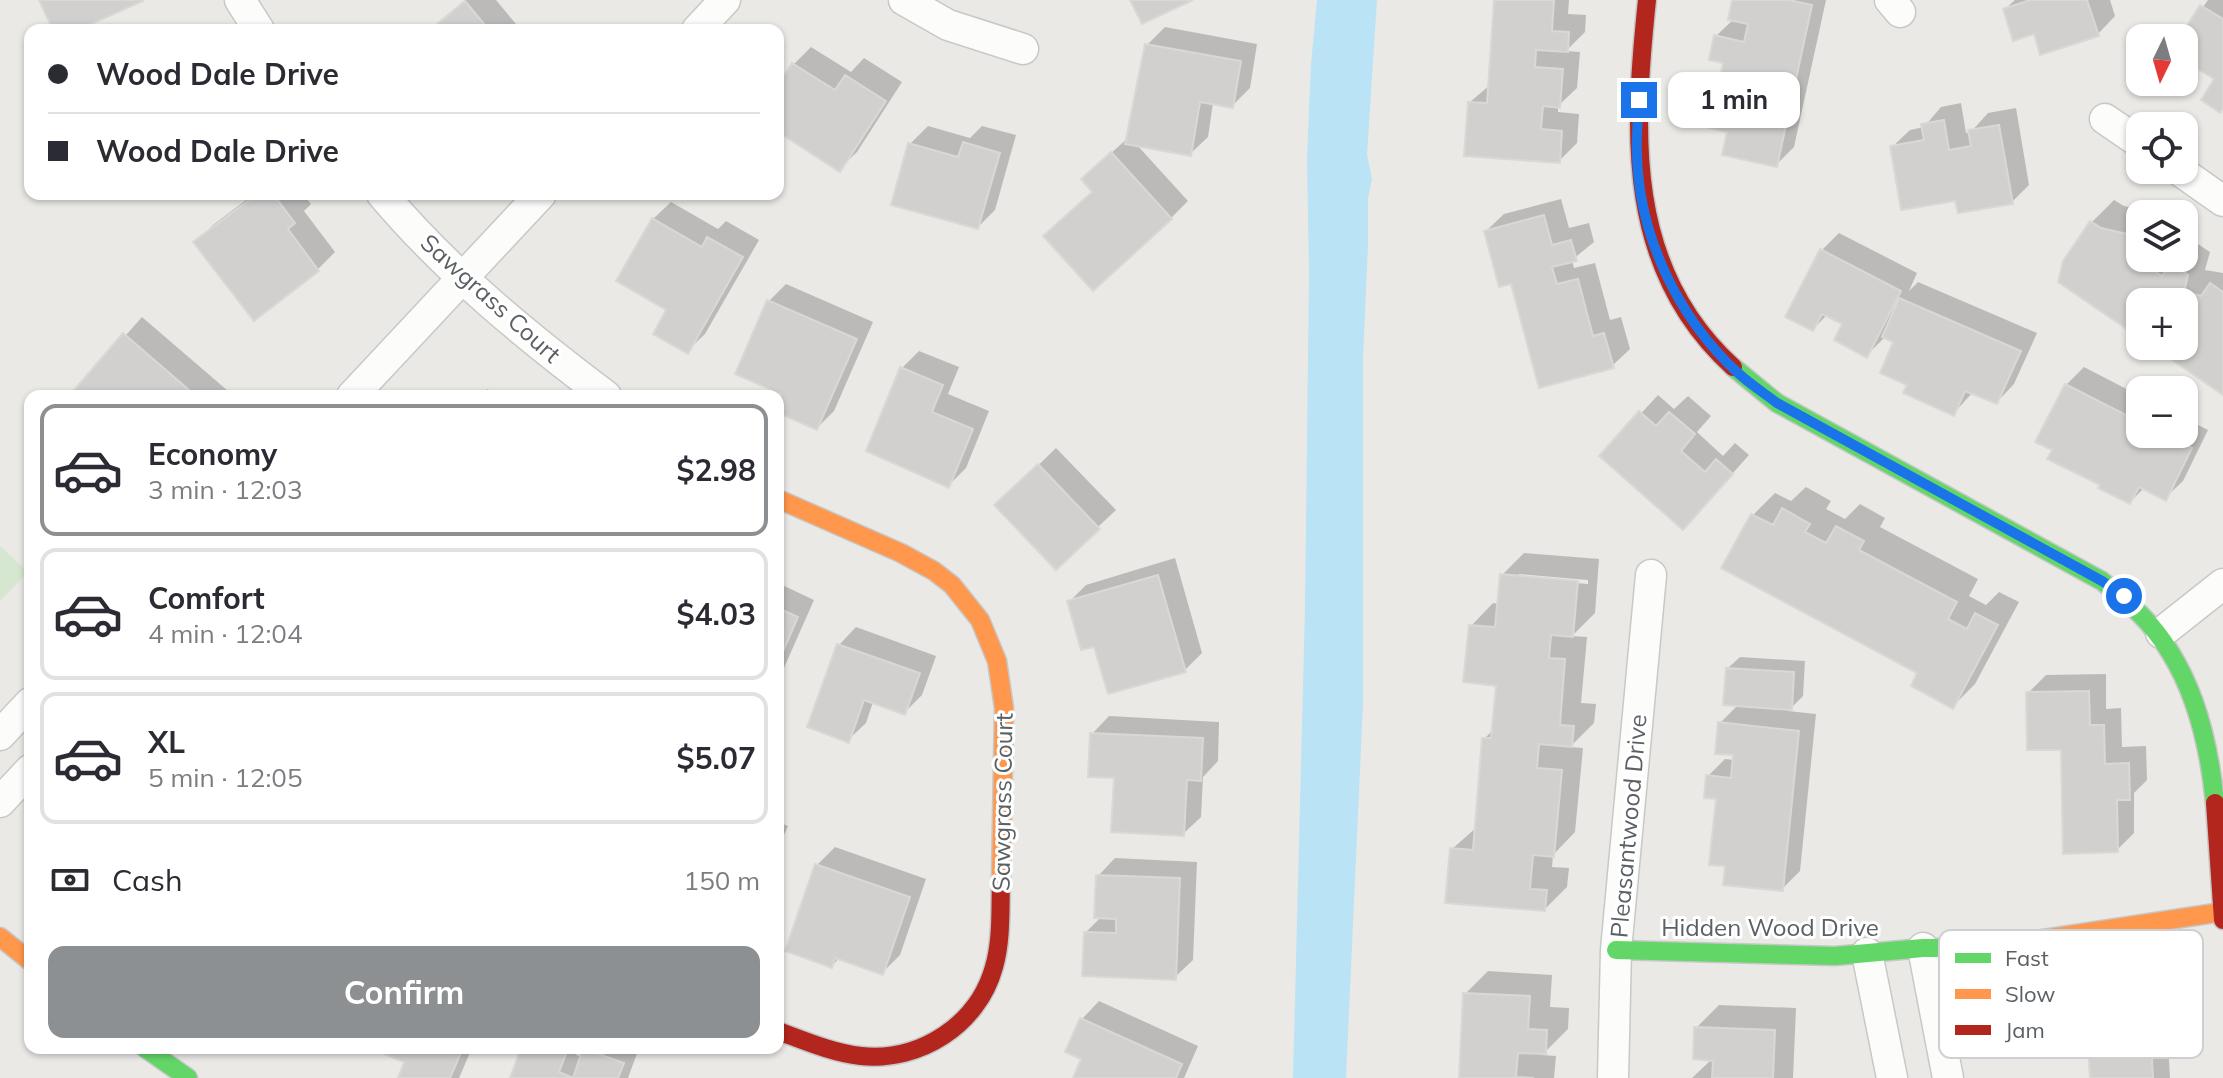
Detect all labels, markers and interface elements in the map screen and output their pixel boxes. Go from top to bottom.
north arrow [2126,24,2198,96]
map controls [2126,24,2198,448]
text: Wood Dale Drive [96,55,339,93]
callout: 1 min [1667,72,1799,128]
route end [1621,82,1657,118]
text: 1 min [1700,83,1768,116]
button: locate [2126,112,2198,184]
text: Wood Dale Drive [96,132,339,170]
button: layers [2126,200,2198,272]
street label: Sawgrass Court [415,227,567,369]
button: + [2126,288,2198,360]
button: − [2126,376,2198,448]
icon: car [52,434,124,506]
text: Economy [148,435,277,473]
text: $2.98 [677,451,756,489]
text: 3 min · 12:03 [148,473,303,506]
icon: car [52,578,124,650]
route start [2106,578,2142,614]
text: Comfort [148,579,265,617]
text: $4.03 [677,595,756,633]
text: 4 min · 12:04 [148,617,303,650]
street label: Sawgrass Court [985,713,1019,891]
street label: Pleasantwood Drive [1603,713,1653,939]
icon: car [52,722,124,794]
text: XL [148,723,185,761]
text: $5.07 [677,739,756,777]
text: 5 min · 12:05 [148,761,303,794]
icon: cash [48,858,92,902]
text: Cash [112,861,183,899]
text: 150 m [684,864,760,897]
street label: Hidden Wood Drive [1661,912,1879,942]
legend [1939,930,2203,1058]
text: Fast [2005,944,2049,972]
button: Confirm [48,946,760,1038]
text: Slow [2005,980,2055,1008]
text: Jam [2005,1016,2045,1044]

